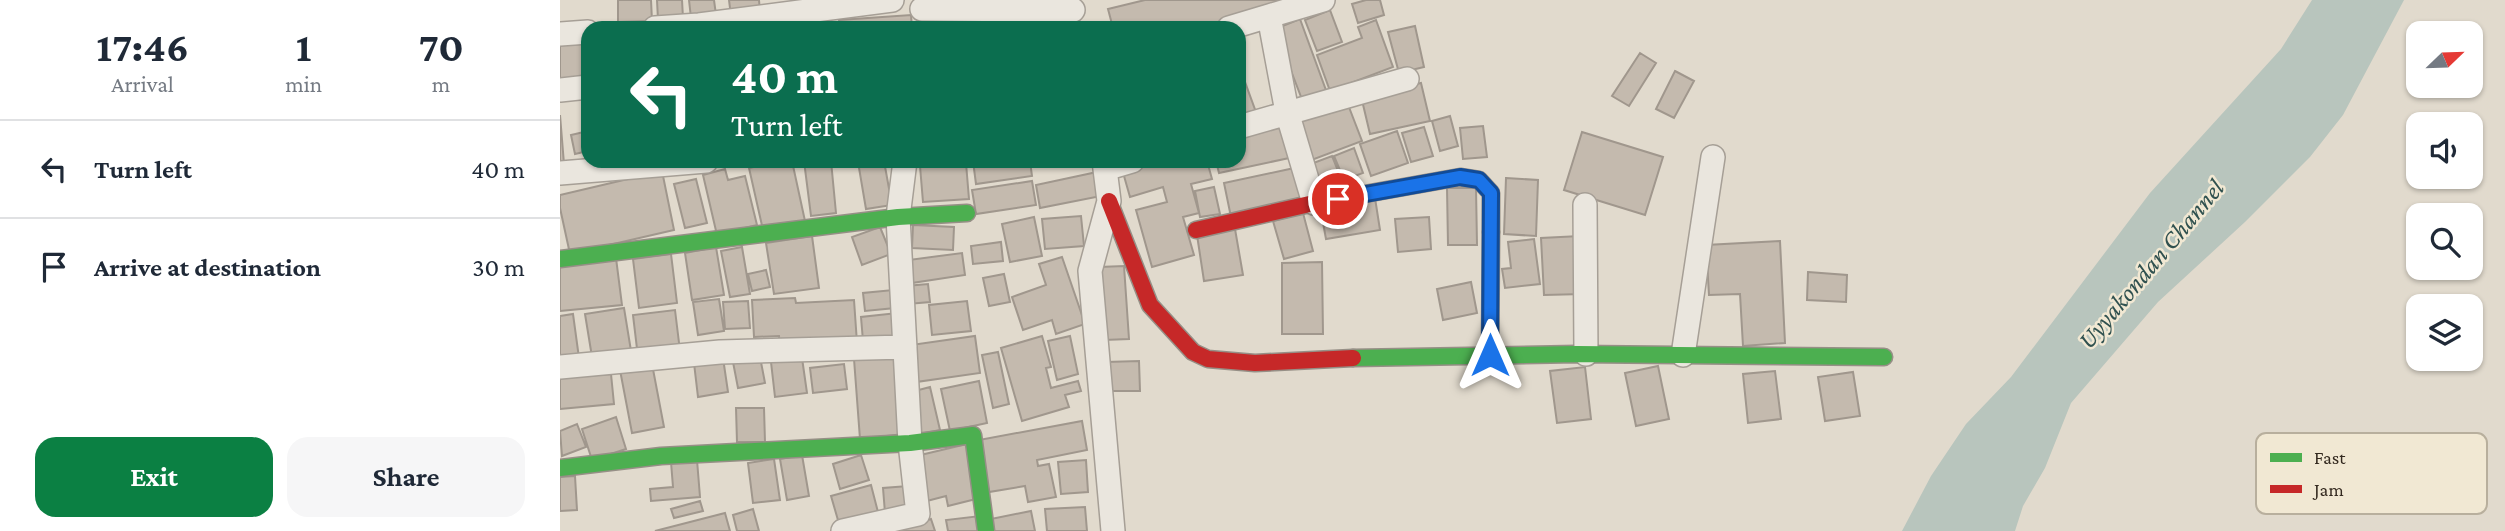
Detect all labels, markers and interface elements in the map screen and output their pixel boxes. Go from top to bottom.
north arrow [2406,21,2483,98]
map controls [2406,21,2483,371]
text: 17:46 [96,23,189,70]
text: 1 [296,23,311,70]
text: 70 [418,23,464,70]
icon: left [616,49,707,140]
text: 40 m [731,49,838,104]
text: Arrival [111,71,174,97]
text: min [285,71,322,97]
text: m [432,71,450,97]
text: Turn left [731,107,842,143]
button: sound [2406,112,2483,189]
icon: left [35,150,73,188]
text: Turn left [94,155,192,184]
text: 40 m [471,155,525,184]
pin [1308,169,1368,229]
water label: Uyyakondan Channel [2072,173,2230,354]
icon: arrive [1319,180,1357,218]
button: search [2406,203,2483,280]
icon: arrive [35,248,73,286]
text: Arrive at destination [94,253,321,282]
text: 30 m [472,253,525,282]
button: layers [2406,294,2483,371]
position arrow [1453,318,1527,392]
legend [2256,433,2487,514]
button: Exit [35,437,273,517]
button: Share [287,437,525,517]
text: Fast [2314,447,2346,468]
text: Jam [2312,479,2344,500]

